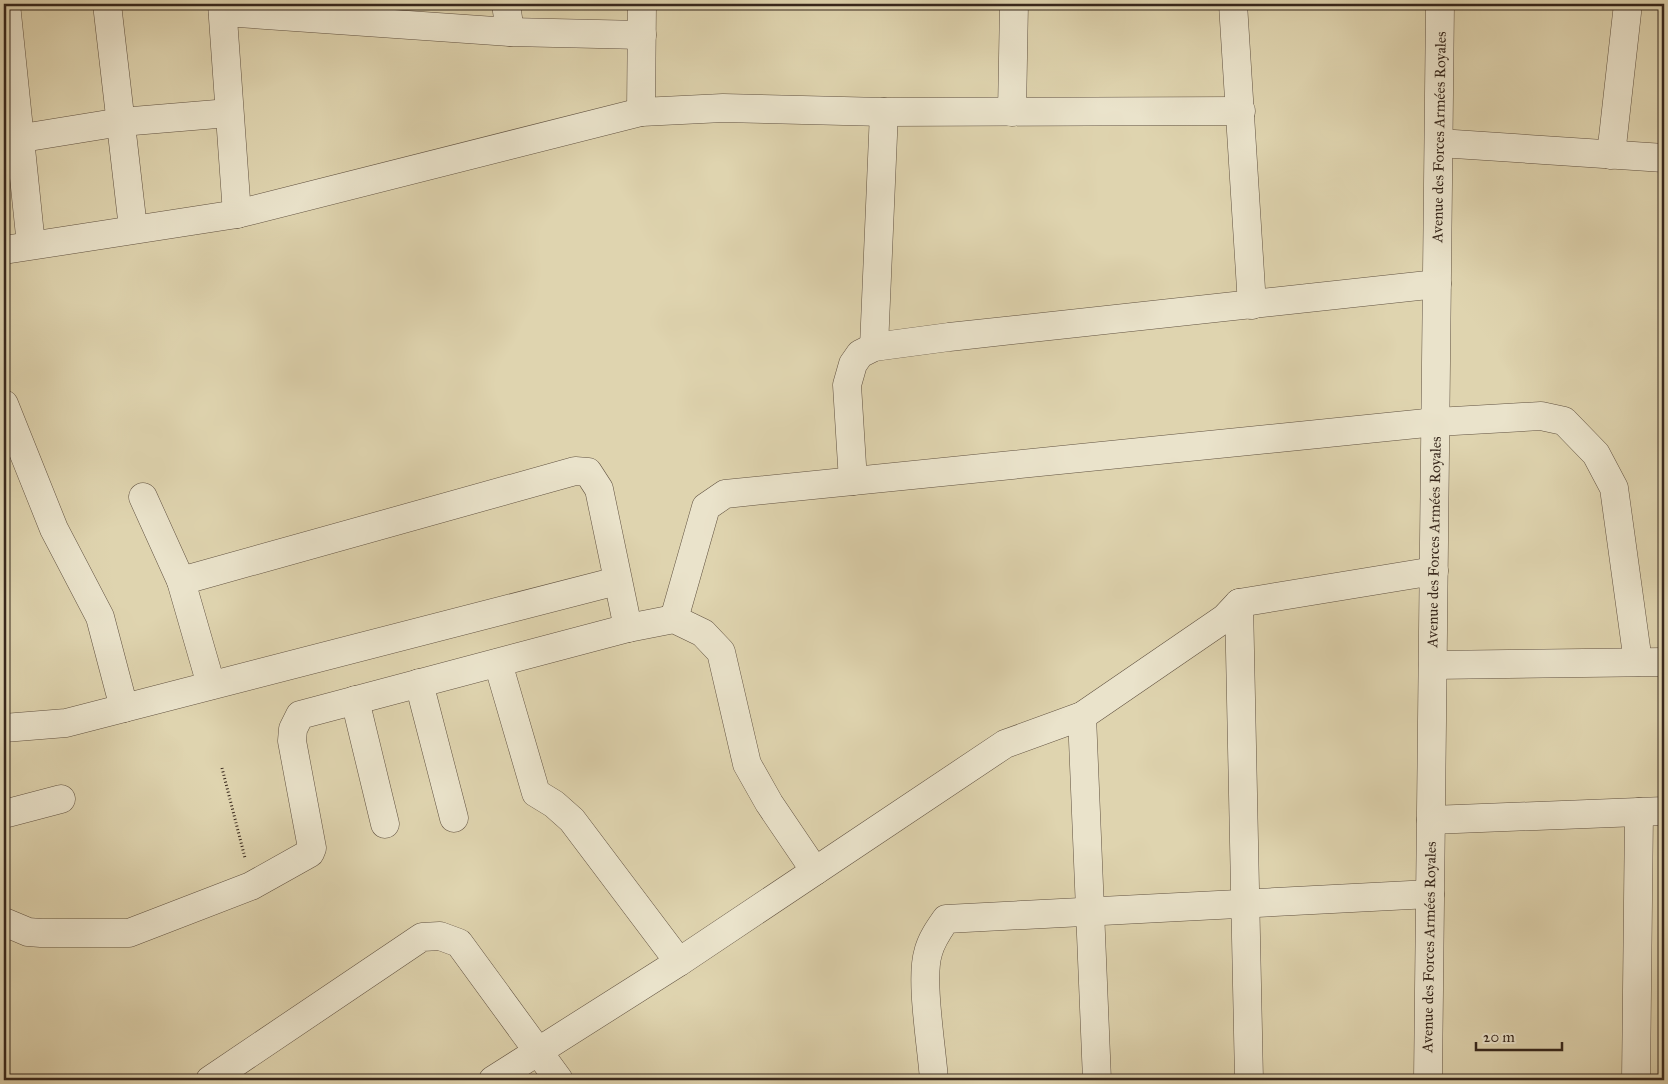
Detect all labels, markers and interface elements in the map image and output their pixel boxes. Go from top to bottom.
street label: Avenue des Forces Armées Royales [1428,31,1450,244]
street label: Avenue des Forces Armées Royales [1423,436,1445,649]
street label: Avenue des Forces Armées Royales [1418,841,1440,1054]
scale bar [1476,1019,1562,1051]
text: 20 m [1483,1028,1515,1046]

